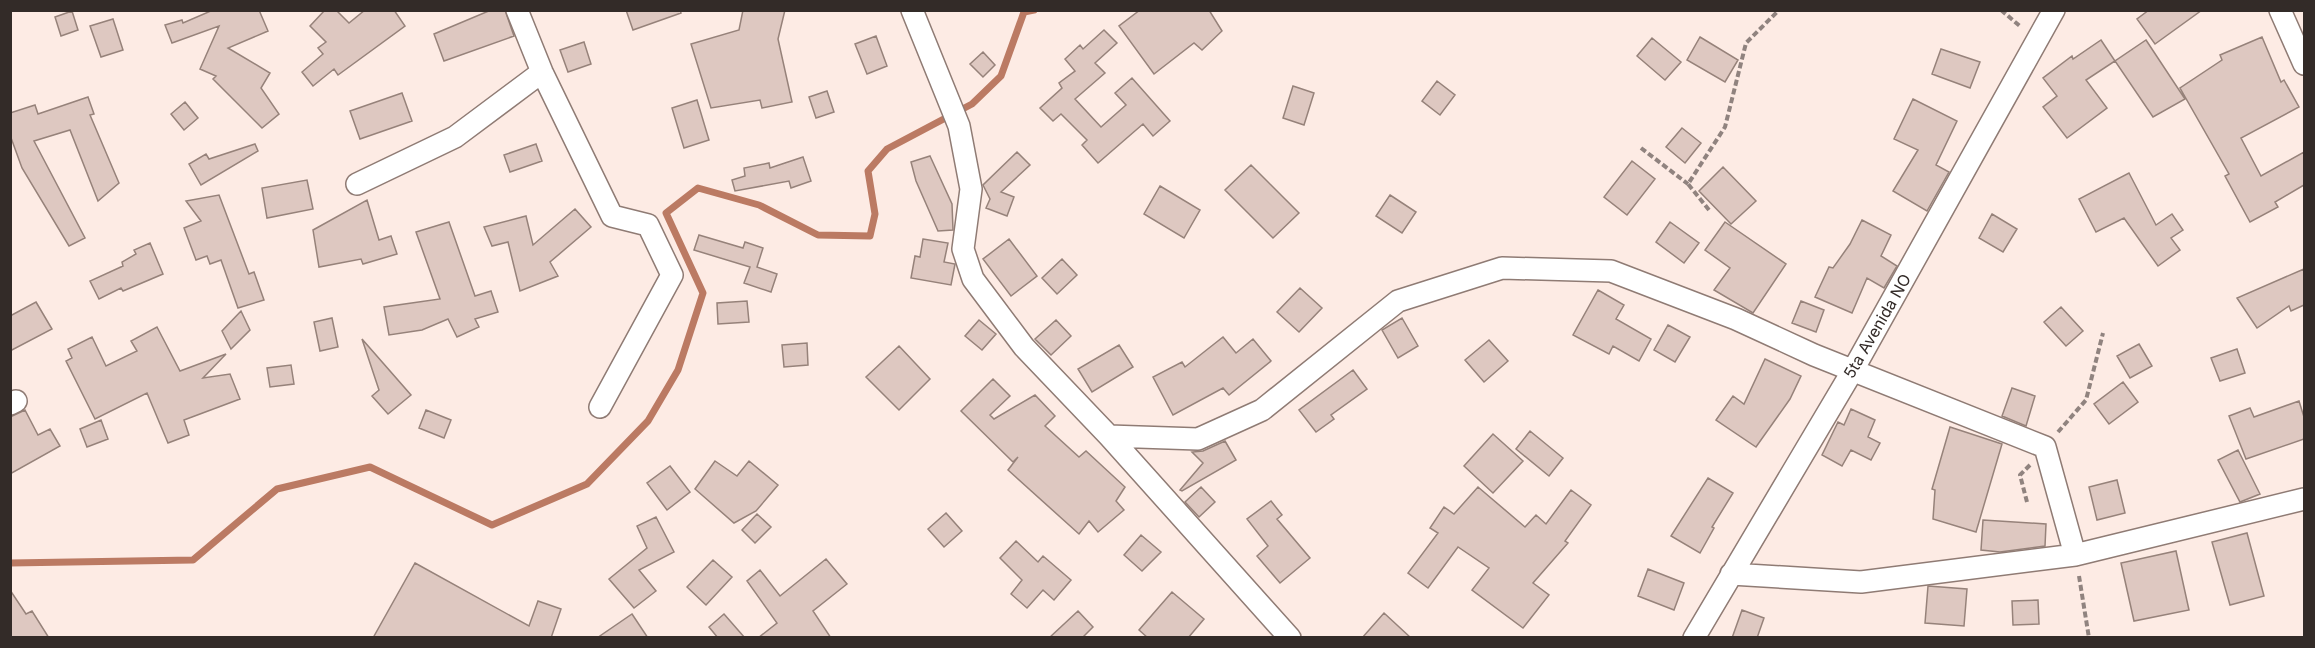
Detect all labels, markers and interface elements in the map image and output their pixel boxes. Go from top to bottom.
street label: 5ta Avenida NO [1839,270,1915,382]

